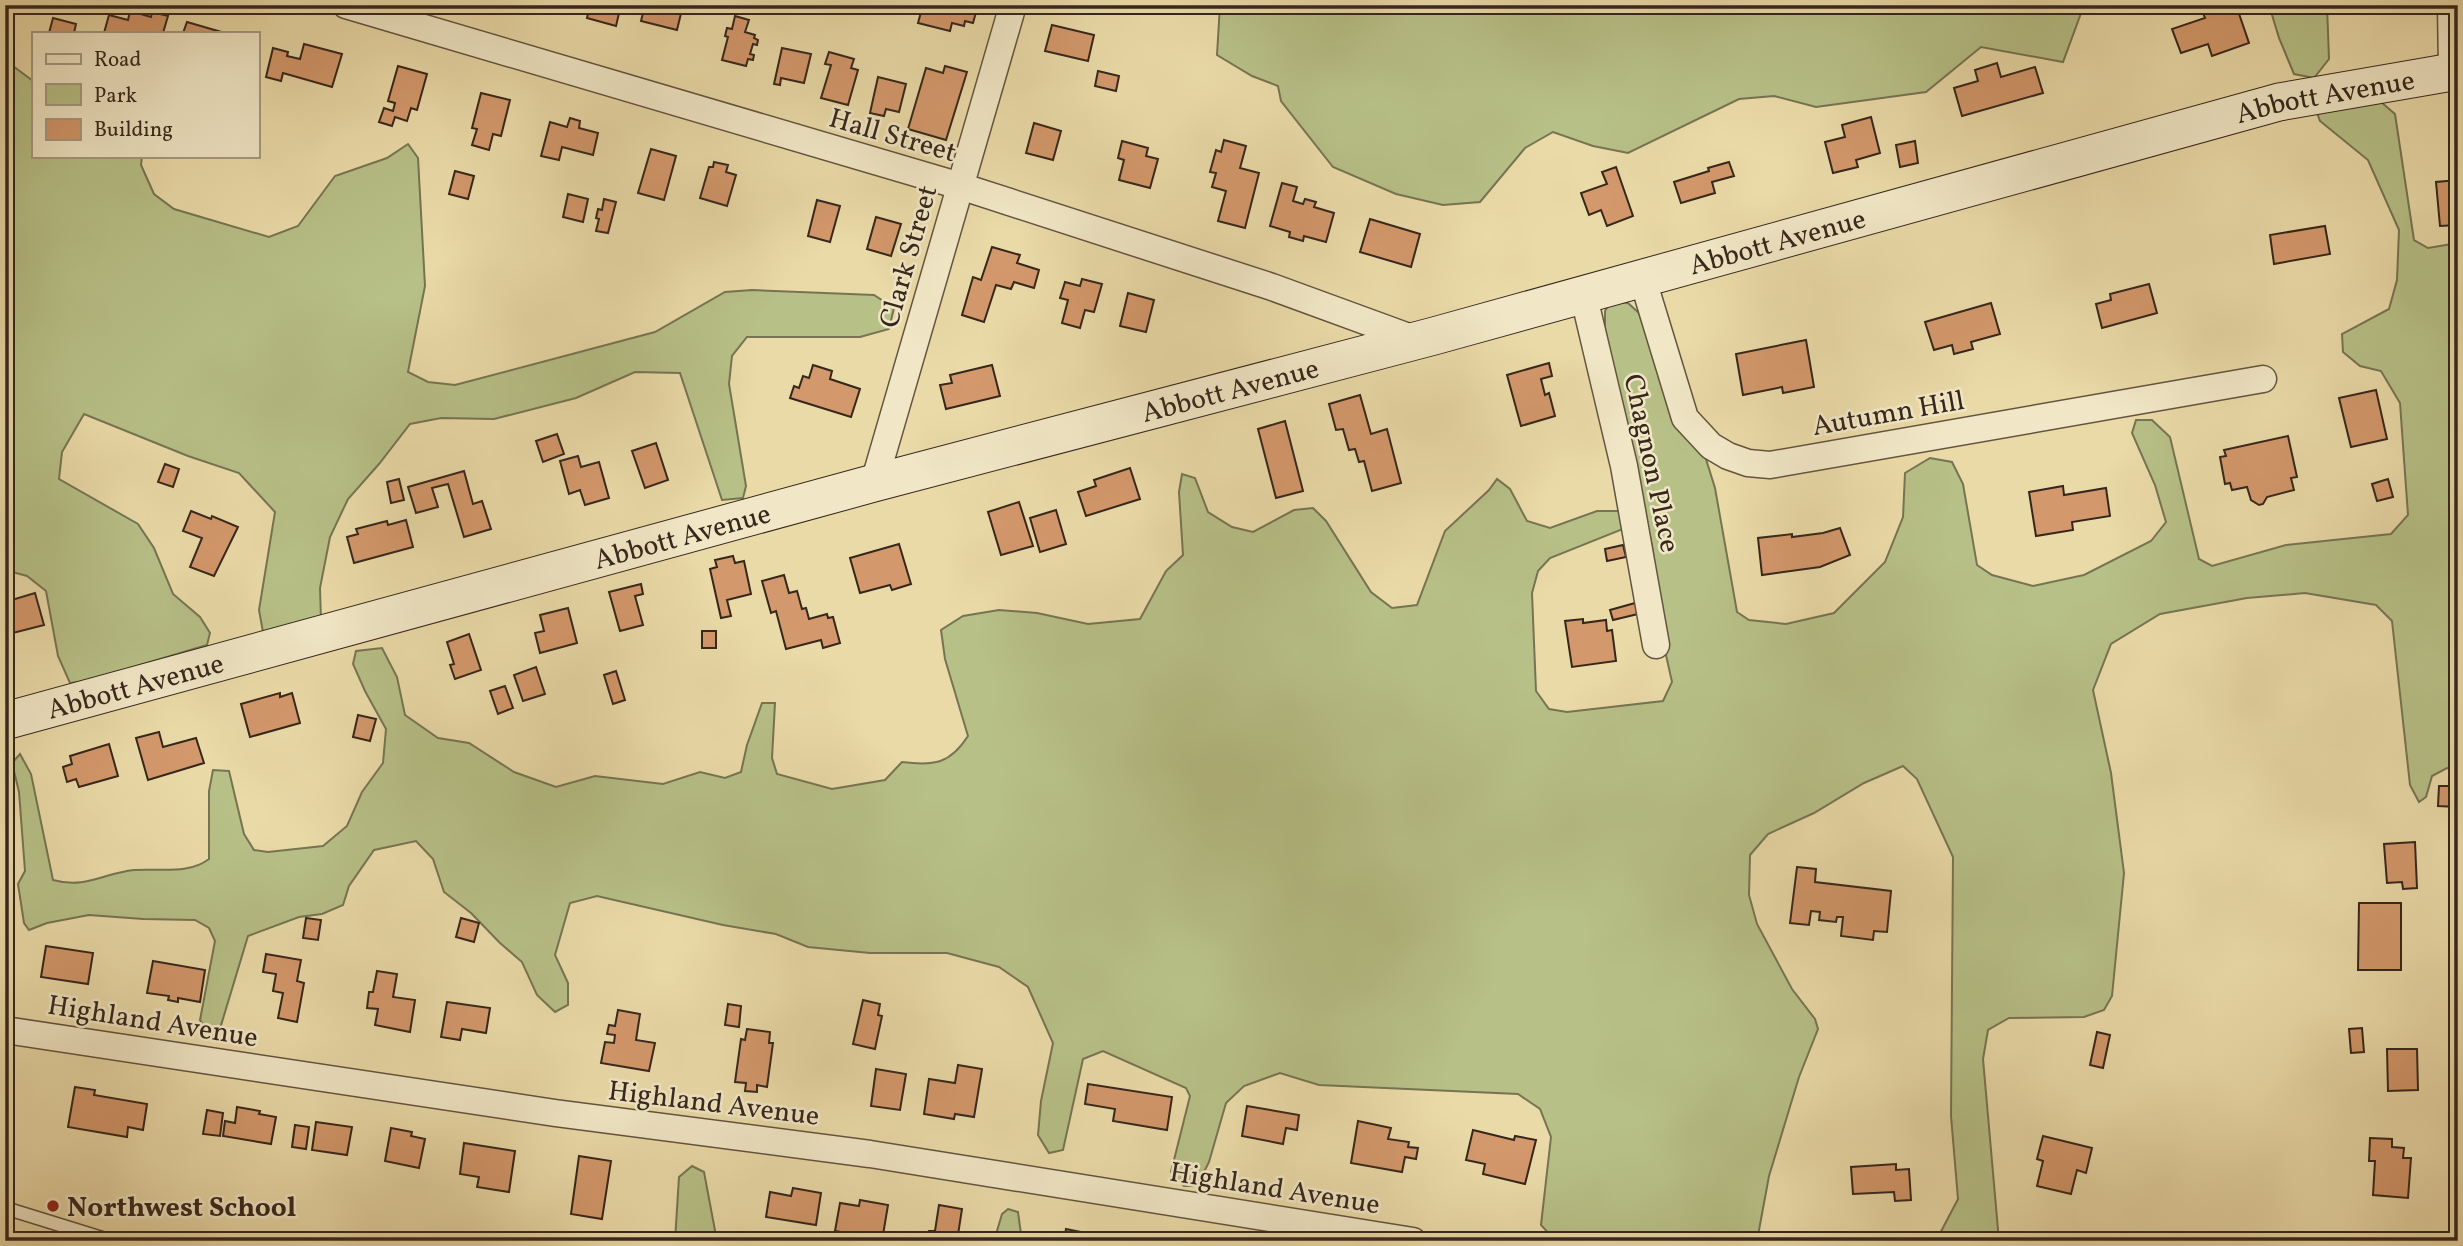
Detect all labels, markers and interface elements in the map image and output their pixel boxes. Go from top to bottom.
legend [32,32,259,158]
text: Road [94,46,141,75]
street label: Abbott Avenue [2231,62,2418,135]
text: Park [94,82,137,111]
street label: Hall Street [824,100,961,173]
text: Building [94,116,173,145]
street label: Clark Street [870,181,948,333]
street label: Abbott Avenue [1685,200,1871,286]
street label: Abbott Avenue [1138,350,1323,434]
street label: Chagnon Place [1613,371,1688,556]
street label: Autumn Hill [1809,382,1968,447]
street label: Abbott Avenue [590,495,775,581]
street label: Abbott Avenue [43,645,229,731]
street label: Highland Avenue [45,987,261,1058]
street label: Highland Avenue [606,1072,822,1137]
street label: Highland Avenue [1167,1154,1383,1225]
place label: Northwest School [67,1189,296,1228]
marker: Northwest School [45,1198,61,1214]

